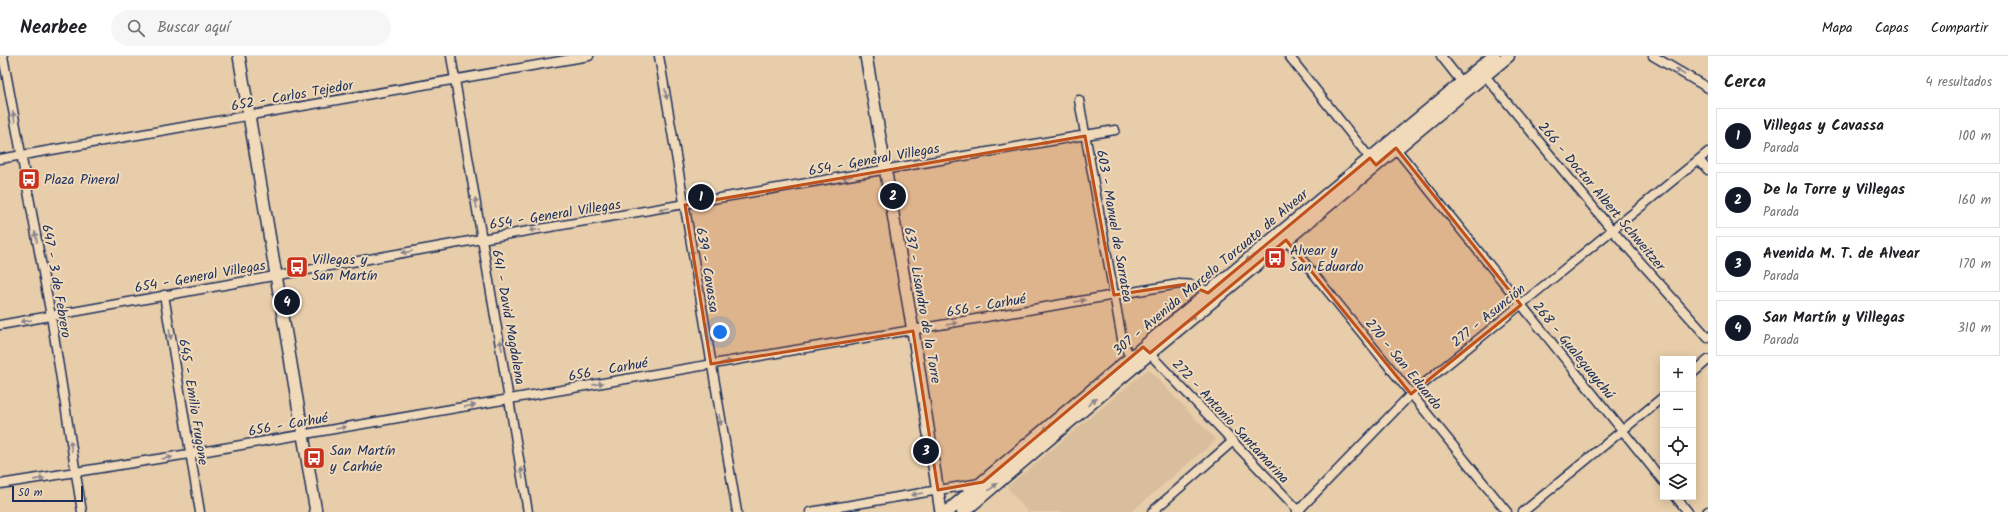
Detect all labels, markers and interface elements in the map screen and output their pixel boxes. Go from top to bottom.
search box [111,10,391,46]
text: Nearbee [20,13,87,43]
text: Buscar aquí [157,16,230,40]
icon: search [125,17,147,39]
text: Mapa [1822,17,1853,39]
text: Capas [1875,17,1909,39]
text: Compartir [1931,17,1988,39]
one-way arrow [1675,68,1686,75]
text: Cerca [1724,69,1766,96]
text: 4 resultados [1925,72,1992,93]
street label: 652 - Carlos Tejedor [229,74,356,118]
one-way arrow [663,88,669,101]
one-way arrow [10,111,16,123]
text: Villegas y Cavassa [1763,114,1884,138]
street label: 266 - Doctor Albert Schweitzer [1532,117,1671,277]
text: 1 [1736,126,1740,147]
text: 100 m [1958,126,1991,147]
street label: 654 - General Villegas [807,138,941,182]
text: Parada [1763,138,1799,159]
one-way arrow [1041,139,1053,145]
street label: 603 - Manuel de Sarratea [1090,148,1138,304]
one-way arrow [913,161,925,167]
bus stop icon: Plaza Pineral [16,166,42,192]
place label: Plaza Pineral [44,169,120,191]
one-way arrow [841,174,853,180]
text: De la Torre y Villegas [1763,178,1905,202]
pin: 2 [880,181,906,211]
pin: 1 [688,182,714,212]
street label: 307 - Avenida Marcelo Torcuato de Alvear [1108,183,1314,361]
text: 2 [1734,190,1742,211]
text: 160 m [1958,190,1991,211]
street label: 654 - General Villegas [488,194,622,236]
one-way arrow [472,197,478,210]
text: Parada [1763,202,1799,223]
one-way arrow [658,206,670,212]
street label: 647 - 3 de Febrero [35,223,77,340]
street label: 637 - Lisandro de la Torre [897,225,947,386]
street label: 639 - Cavassa [689,226,725,314]
one-way arrow [529,227,542,233]
one-way arrow [33,231,39,243]
place label: Alvear y San Eduardo [1290,240,1364,278]
text: Avenida M. T. de Alvear [1763,242,1919,266]
one-way arrow [689,244,695,256]
bus stop icon: Alvear y San Eduardo [1262,245,1288,271]
street label: 641 - David Magdalena [485,248,531,386]
place label: Villegas y San Martín [312,249,378,287]
one-way arrow [401,250,414,256]
bus stop icon: Villegas y San Martín [284,254,310,280]
one-way arrow [1245,254,1255,262]
text: 3 [1734,254,1742,275]
text: 170 m [1959,254,1991,275]
street label: 654 - General Villegas [133,255,267,299]
text: Parada [1763,266,1799,287]
street label: 277 - Asunción [1446,279,1531,353]
pin: 4 [274,287,300,317]
street label: 656 - Carhué [945,288,1029,324]
street label: 268 - Gualeguaychú [1527,297,1620,405]
one-way arrow [1074,298,1086,304]
text: San Martín y Villegas [1763,306,1905,330]
street label: 270 - San Eduardo [1359,314,1447,415]
one-way arrow [1186,315,1197,323]
one-way arrow [20,318,32,324]
text: 4 [1734,318,1742,339]
text: 310 m [1957,318,1991,339]
one-way arrow [946,321,958,327]
your location [710,322,730,342]
one-way arrow [167,328,173,340]
text: Parada [1763,330,1799,351]
street label: 645 - Emilio Frugone [172,337,214,468]
one-way arrow [497,339,503,351]
street label: 656 - Carhué [567,352,651,388]
street label: 272 - Antonio Santamarina [1166,354,1294,489]
map controls [1660,356,1696,500]
button: + [1660,356,1696,392]
one-way arrow [720,359,732,365]
one-way arrow [592,381,604,387]
button: − [1660,392,1696,428]
one-way arrow [1086,398,1097,407]
one-way arrow [463,403,476,409]
street label: 656 - Carhué [247,407,331,443]
one-way arrow [718,414,724,426]
one-way arrow [1043,423,1054,432]
one-way arrow [335,425,348,431]
button: locate [1660,428,1696,464]
pin: 3 [913,436,939,466]
one-way arrow [68,440,74,452]
place label: San Martín y Carhúe [329,440,396,478]
bus stop icon: San Martín y Carhúe [301,445,327,471]
one-way arrow [161,455,173,461]
button: layers [1660,464,1696,500]
one-way arrow [519,467,525,480]
one-way arrow [33,476,45,482]
one-way arrow [987,482,998,491]
scale bar [12,484,83,503]
text: 50 m [18,484,43,502]
one-way arrow [911,491,923,497]

